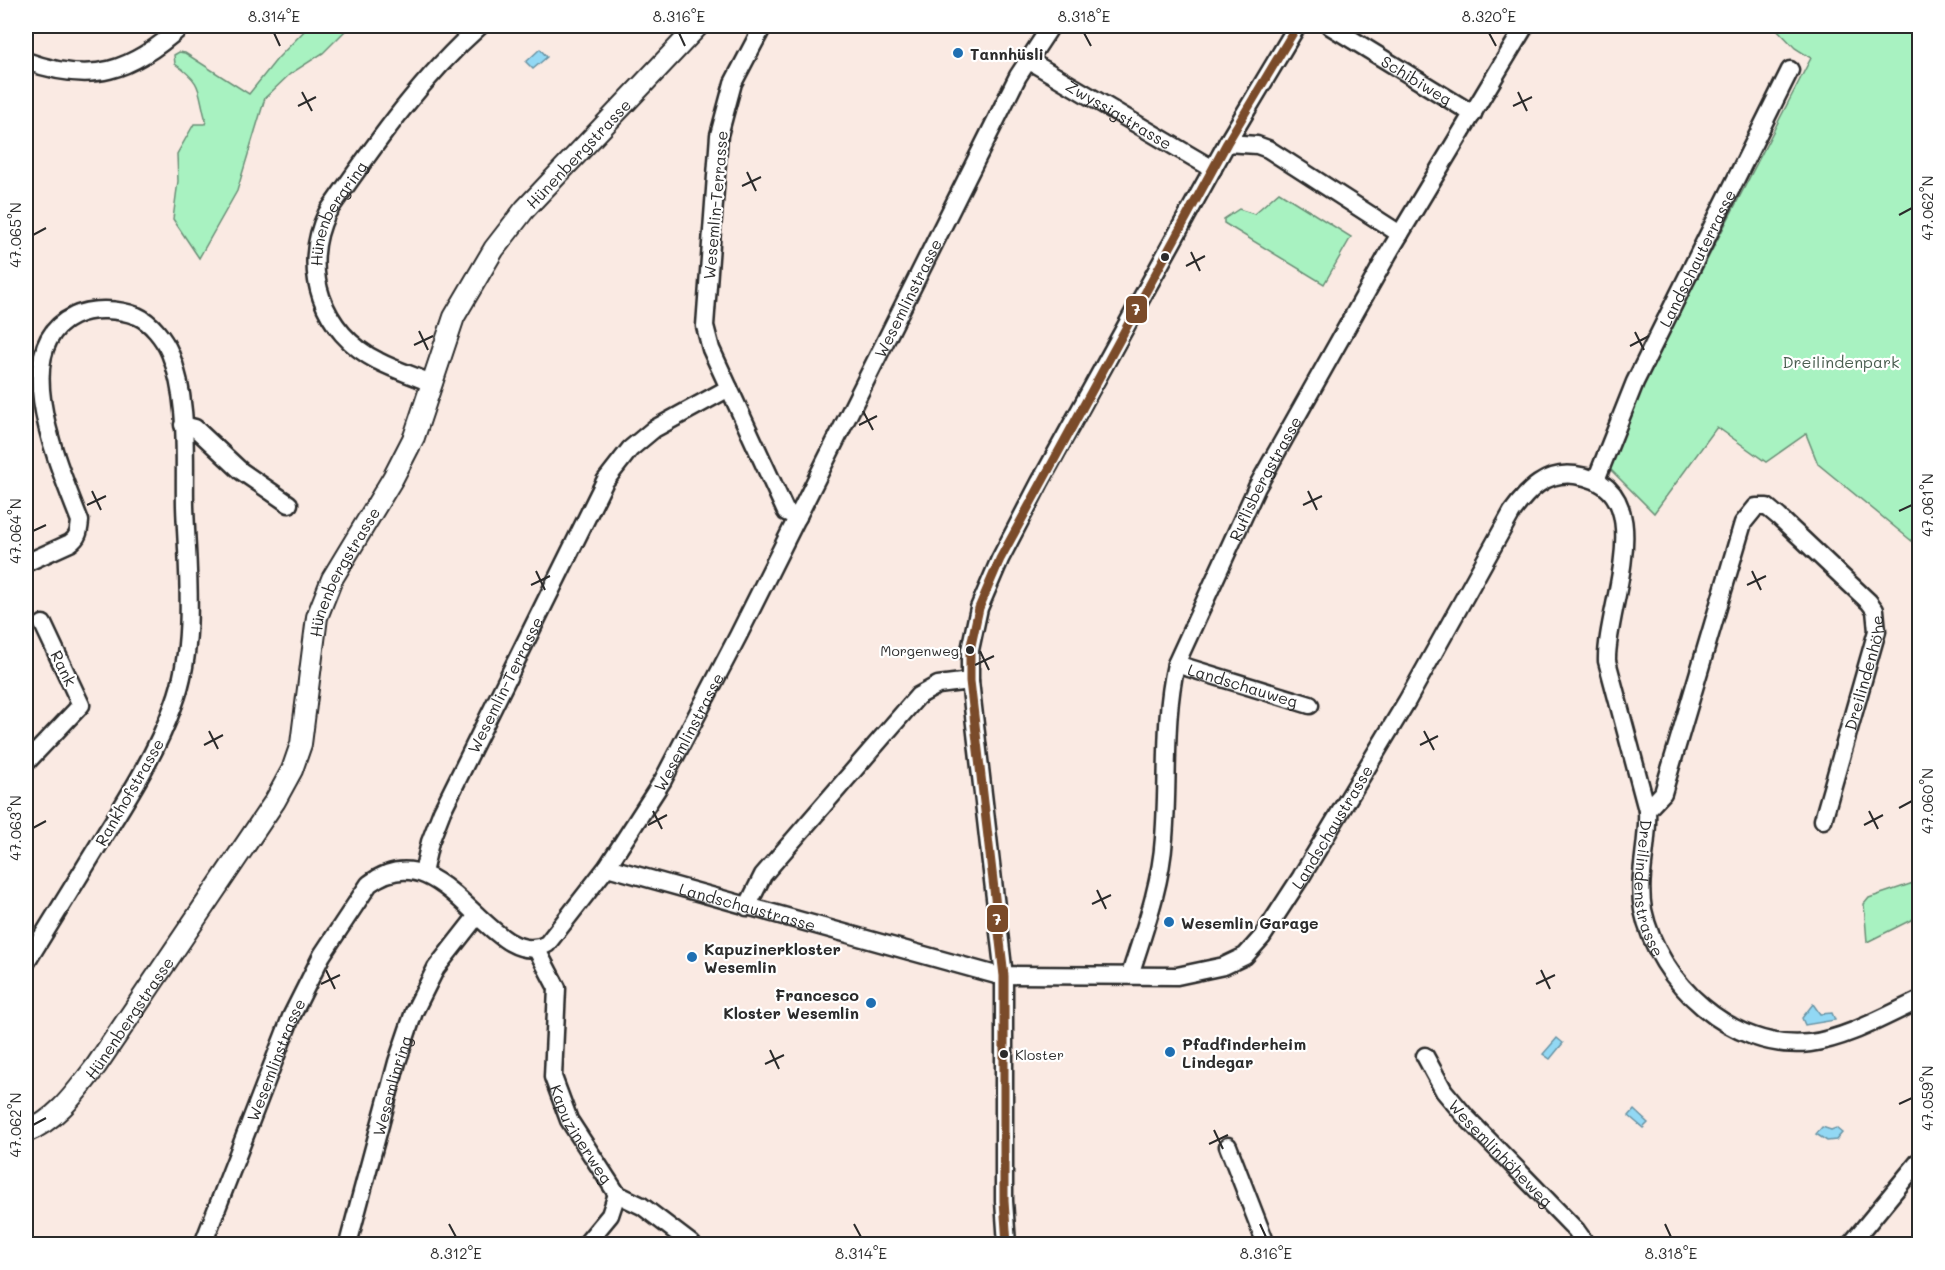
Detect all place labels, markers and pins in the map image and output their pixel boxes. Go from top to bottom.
place label: Tannhüsli [970,43,1044,64]
marker: Tannhüsli [951,46,965,60]
unlabelled marker [1159,251,1171,263]
place label: Morgenweg [880,641,959,660]
marker: Morgenweg [964,644,976,656]
place label: Wesemlin Garage [1181,912,1319,933]
marker: Wesemlin Garage [1162,915,1176,929]
place label: Kapuzinerkloster Wesemlin [704,938,841,977]
marker: Kapuzinerkloster Wesemlin [685,950,699,964]
place label: Francesco Kloster Wesemlin [723,984,859,1023]
marker: Francesco Kloster Wesemlin [864,996,878,1010]
place label: Pfadfinderheim Lindegar [1182,1033,1306,1072]
place label: Kloster [1015,1045,1064,1064]
marker: Pfadfinderheim Lindegar [1163,1045,1177,1059]
marker: Kloster [998,1048,1010,1060]

